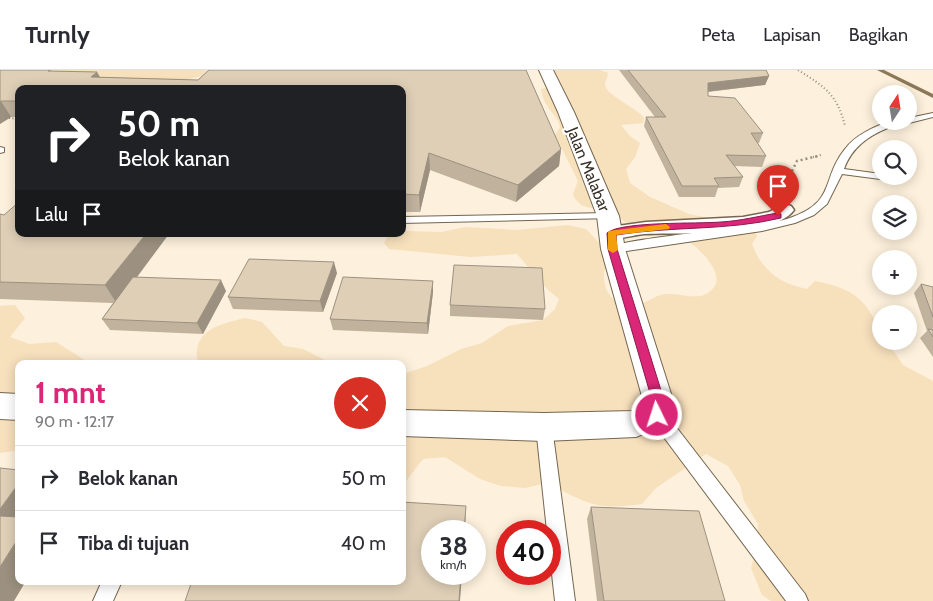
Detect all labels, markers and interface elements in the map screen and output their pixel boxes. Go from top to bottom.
text: Turnly [25,20,90,49]
text: Peta [701,24,735,46]
text: Lapisan [763,24,821,46]
text: Bagikan [849,24,908,46]
north arrow [872,85,918,130]
map controls [872,85,917,350]
text: 50 m [118,102,200,145]
icon: right [35,105,100,170]
street label: Jalan Malabar [563,123,614,215]
button: search [872,140,917,185]
text: Belok kanan [118,145,230,172]
pin [757,165,799,216]
icon: arrive [764,172,792,200]
button: layers [872,195,917,240]
icon: arrive [78,200,106,228]
text: Lalu [35,203,68,226]
button: + [872,250,917,295]
button: − [872,305,917,350]
text: 1 mnt [35,374,106,411]
button: close [334,377,386,429]
position arrow [630,388,682,440]
text: 90 m · 12:17 [35,412,114,431]
icon: right [35,464,63,492]
text: Belok kanan [78,467,178,490]
text: 50 m [342,467,386,490]
speed limit sign: 40 [496,520,561,585]
icon: arrive [35,529,63,557]
text: 38 [439,531,468,561]
text: Tiba di tujuan [78,532,189,555]
text: 40 m [341,532,386,555]
text: km/h [440,557,467,572]

